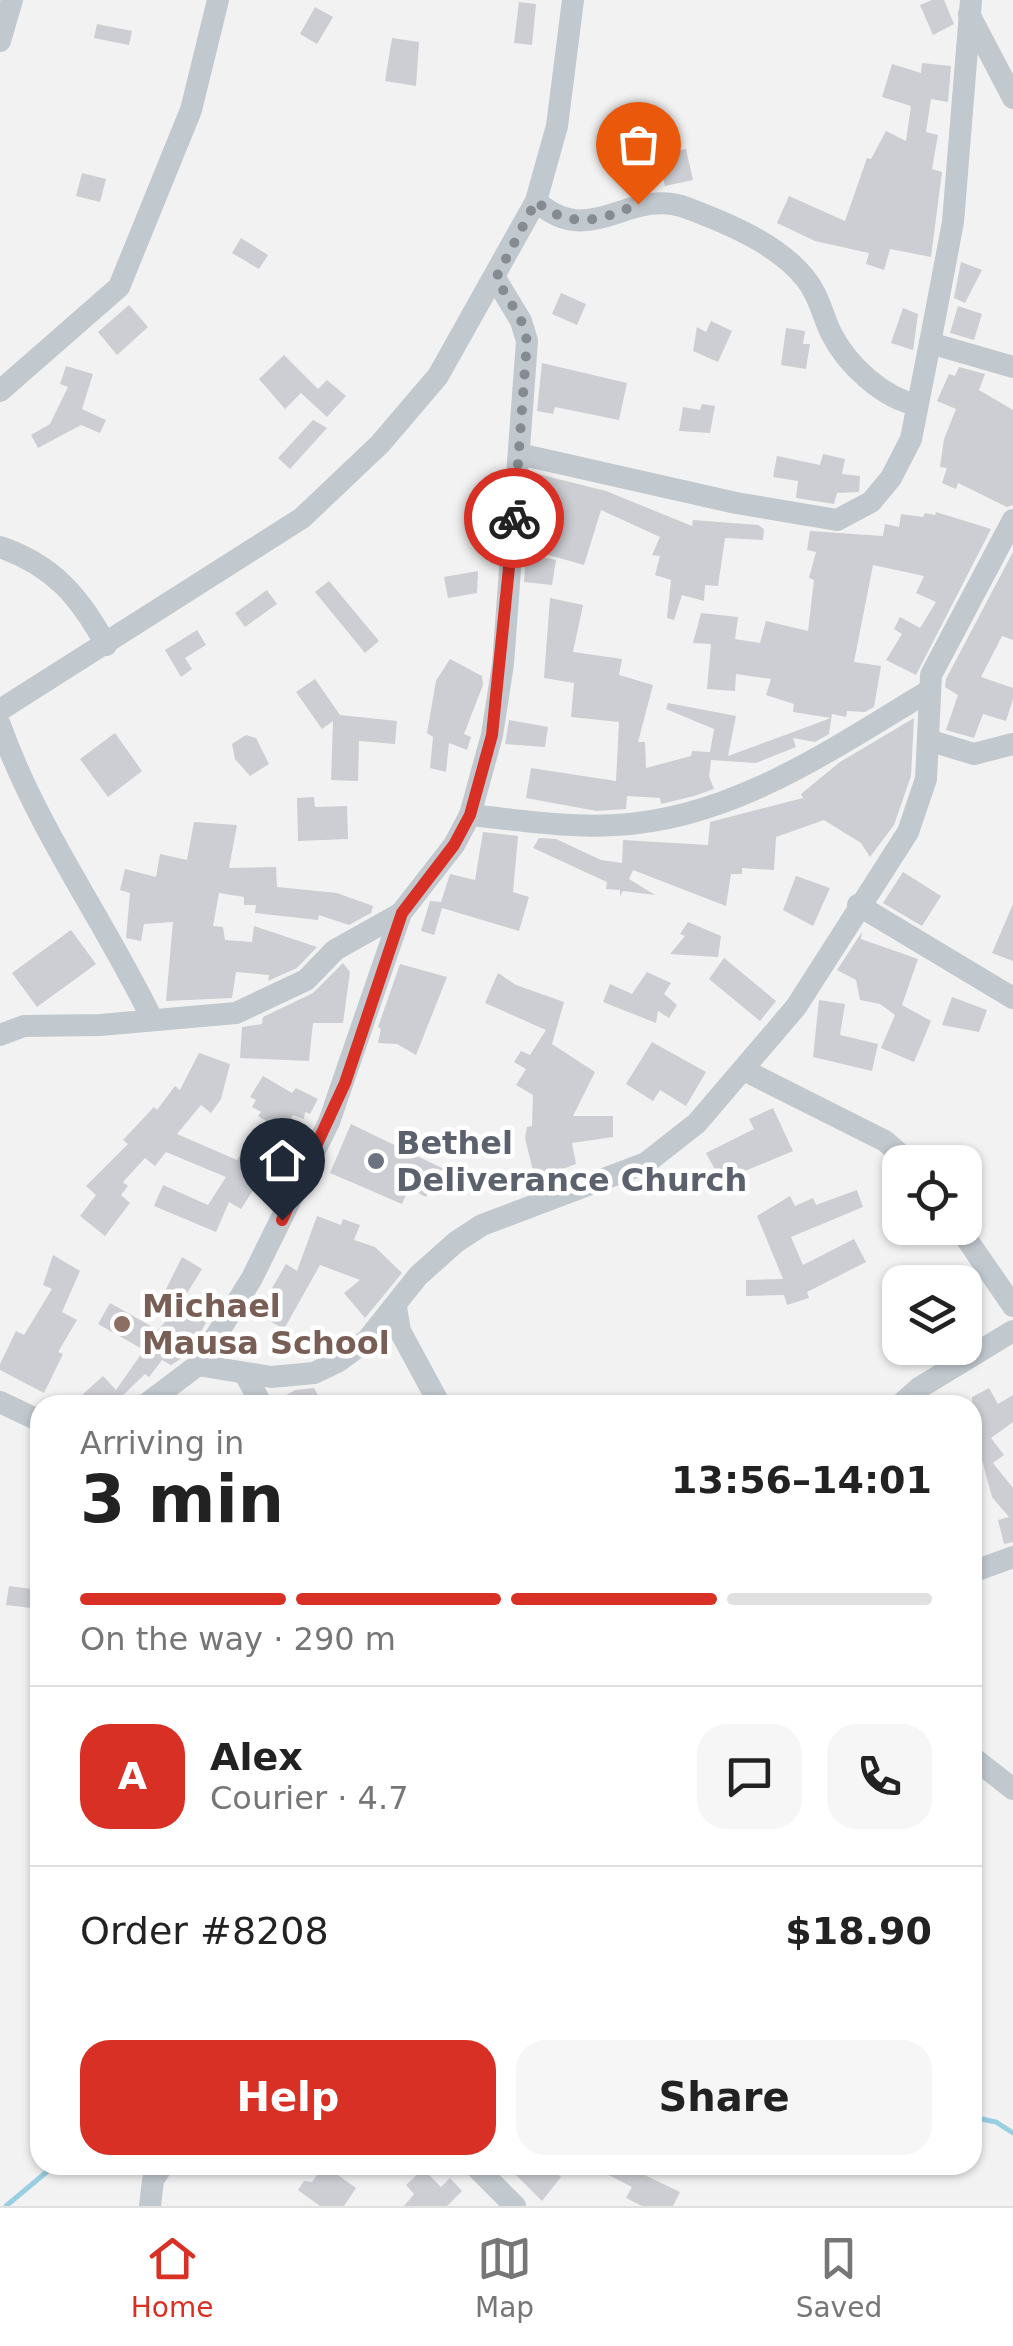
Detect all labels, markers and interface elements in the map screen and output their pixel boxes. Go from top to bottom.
pin [596,102,681,205]
icon: bag [611,117,666,172]
courier [464,468,564,568]
icon: bike [487,491,542,546]
pin [240,1118,325,1221]
place label: Bethel Deliverance Church [396,1124,747,1199]
icon: home [255,1133,310,1188]
map controls [882,1145,982,1365]
button: locate [882,1145,982,1245]
marker: Bethel Deliverance Church [365,1150,387,1172]
button: layers [882,1265,982,1365]
place label: Michael Mausa School [142,1287,390,1362]
marker: Michael Mausa School [111,1313,133,1335]
text: Arriving in [80,1424,244,1462]
text: 13:56–14:01 [671,1458,932,1502]
text: 3 min [80,1462,284,1537]
text: On the way · 290 m [80,1620,396,1658]
button: chat [697,1724,802,1829]
button: phone [827,1724,932,1829]
text: Alex [210,1735,303,1779]
text: A [118,1754,147,1798]
text: Courier · 4.7 [210,1779,409,1817]
text: Order #8208 [80,1909,329,1953]
text: $18.90 [785,1909,932,1953]
button: Help [80,2040,496,2155]
button: Share [516,2040,932,2155]
tab: Home [131,2231,213,2324]
tab: Map [475,2231,534,2324]
tab: Saved [796,2231,882,2324]

